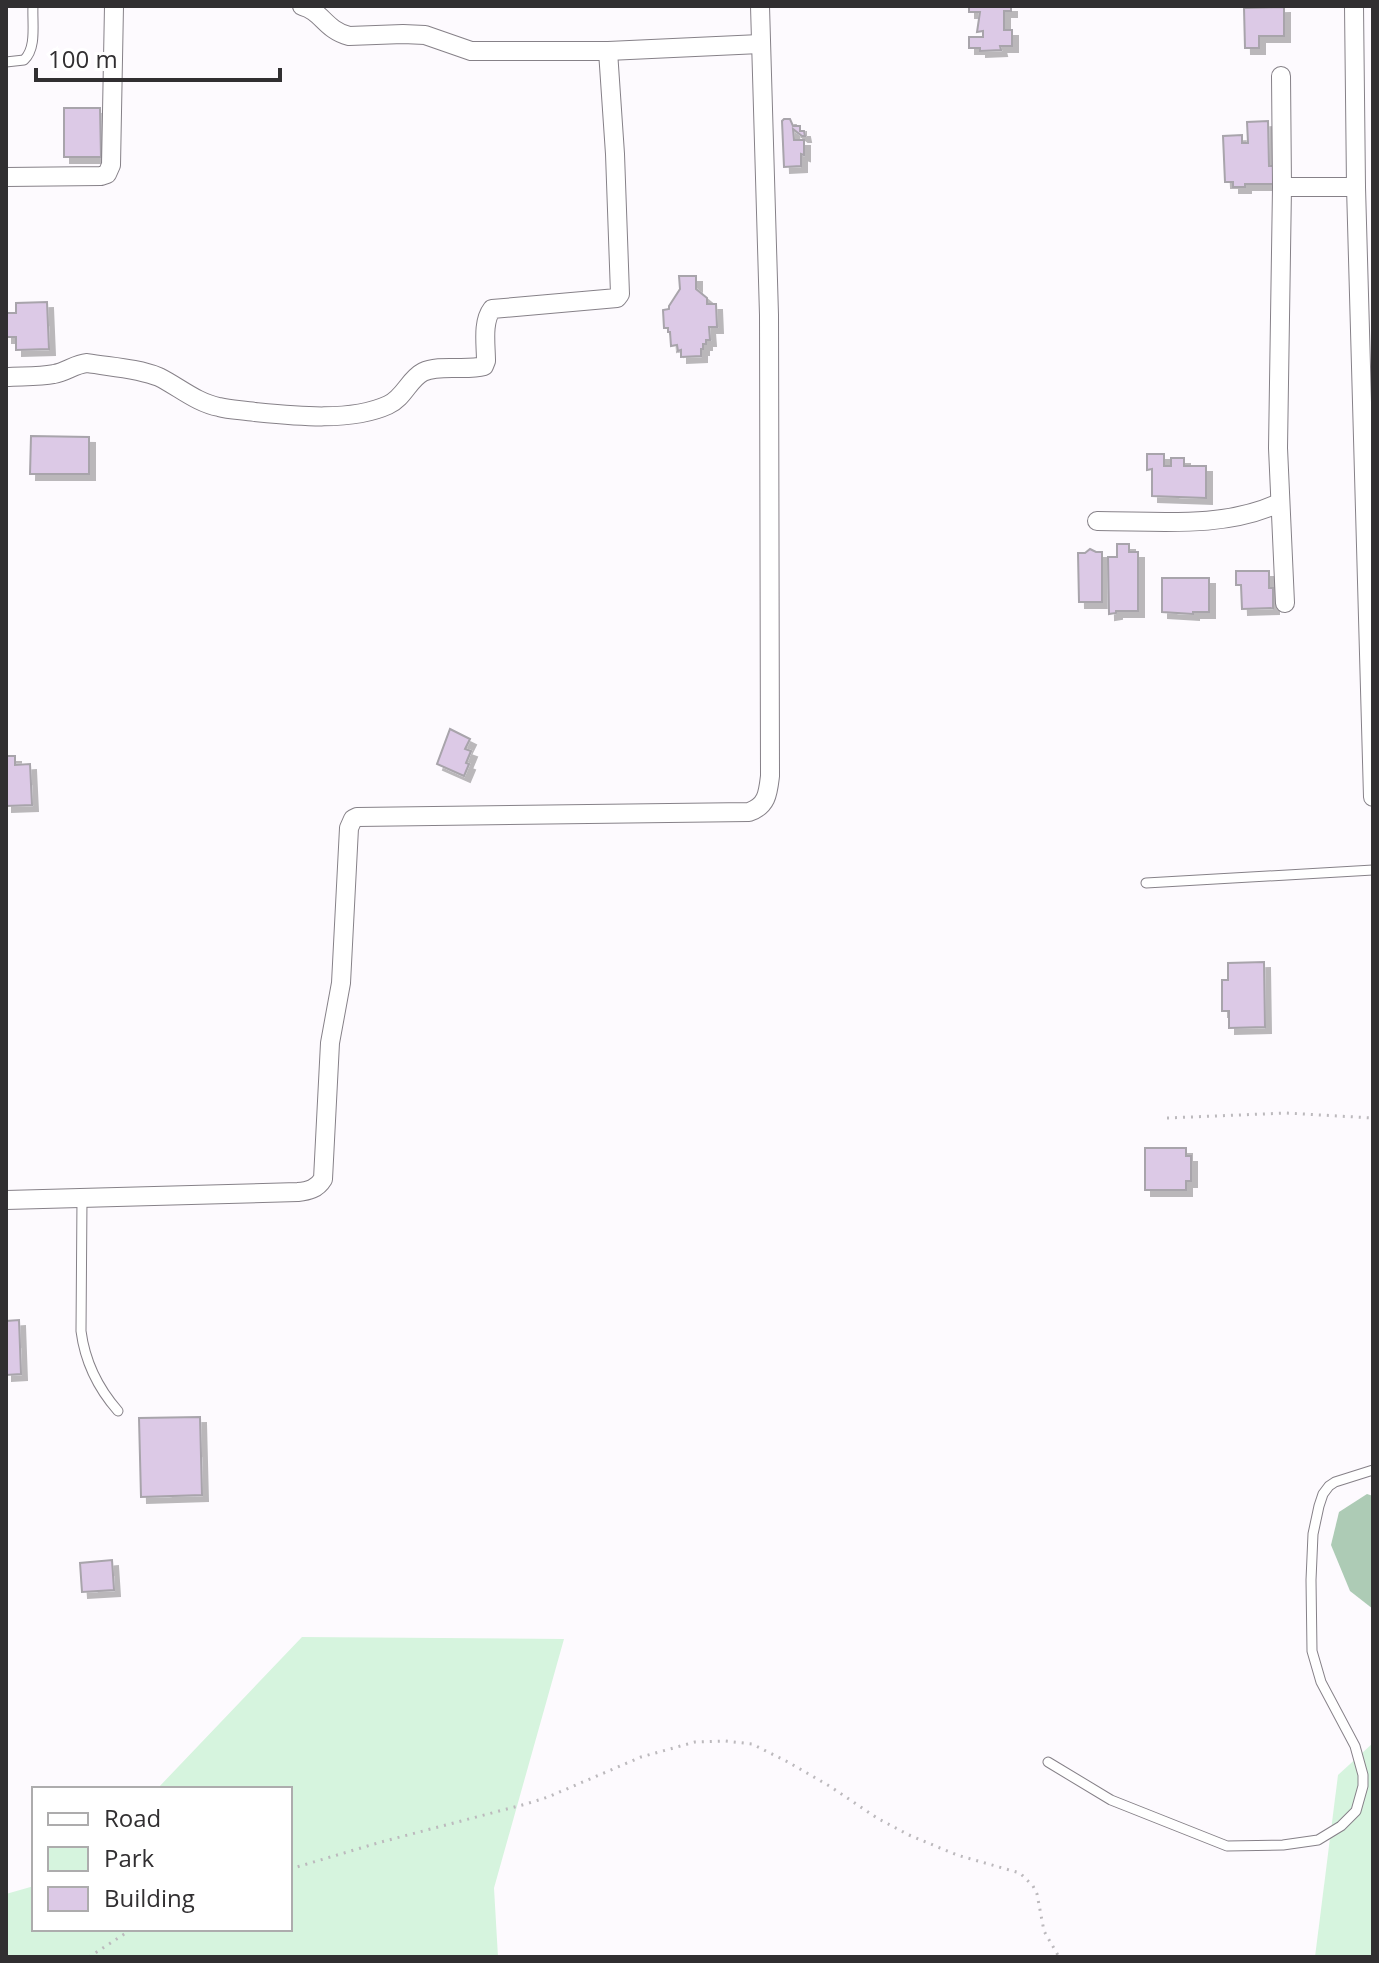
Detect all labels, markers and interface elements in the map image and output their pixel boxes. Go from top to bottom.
scale bar [36,32,280,82]
text: 100 m [48,42,118,75]
legend [32,1787,292,1931]
text: Road [104,1801,161,1834]
text: Park [104,1841,155,1874]
text: Building [104,1881,195,1914]

